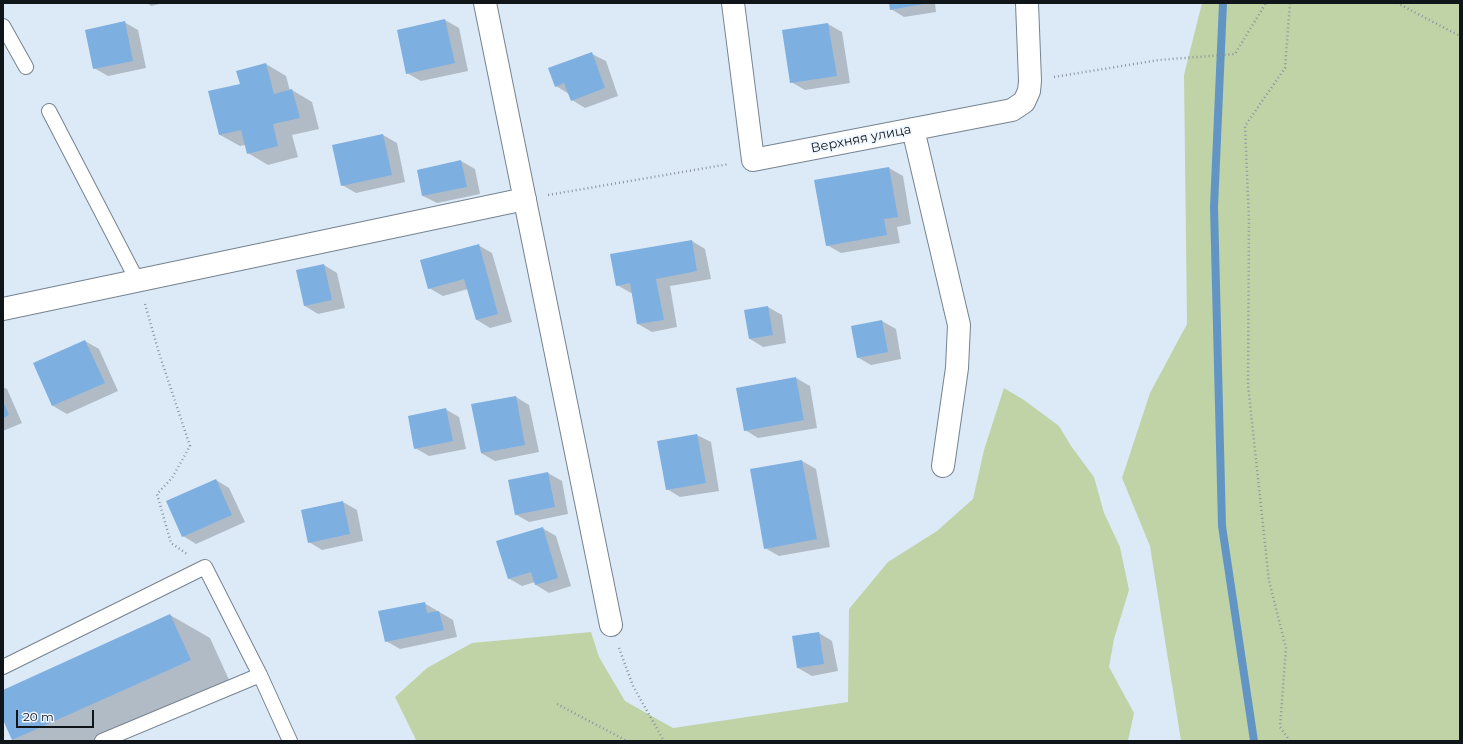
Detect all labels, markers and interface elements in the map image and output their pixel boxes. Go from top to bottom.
street label: Верхняя улица [810,122,912,156]
scale bar [18,702,96,728]
text: 20 m [23,709,54,724]

